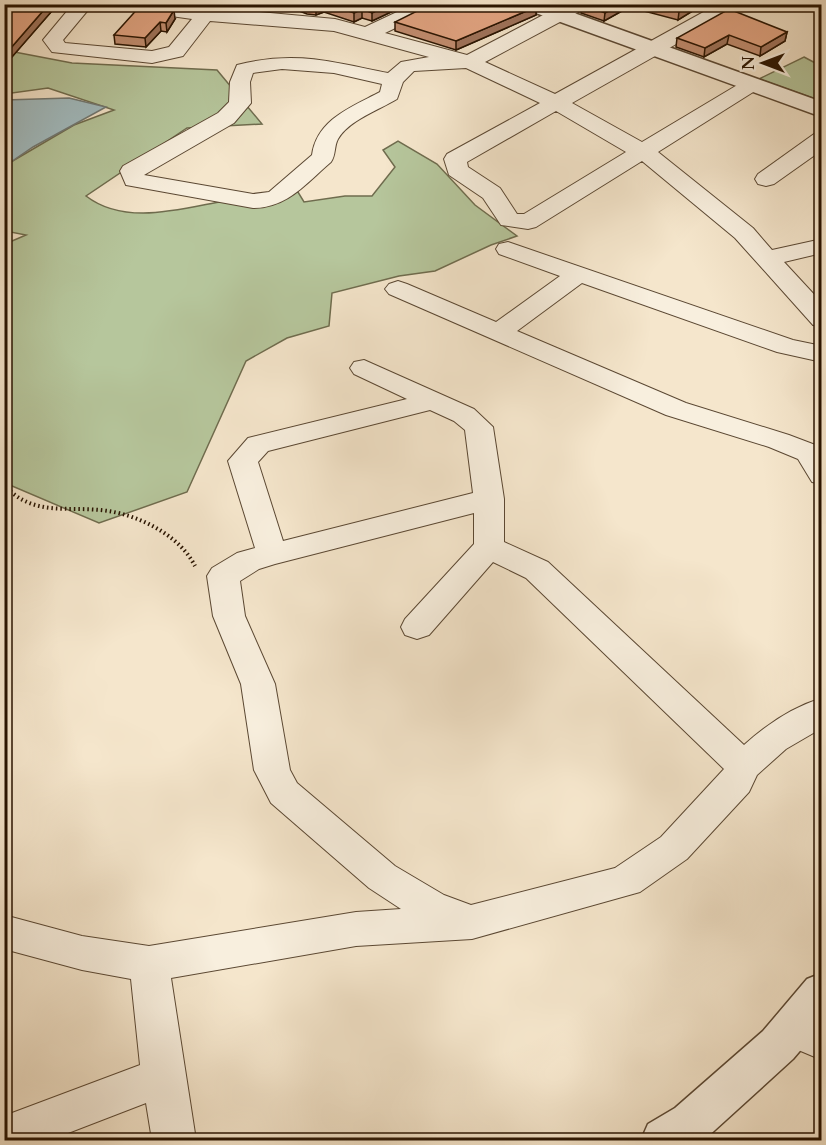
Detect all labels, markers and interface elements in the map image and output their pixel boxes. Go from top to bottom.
north arrow [733,33,793,93]
text: N [738,56,760,70]

